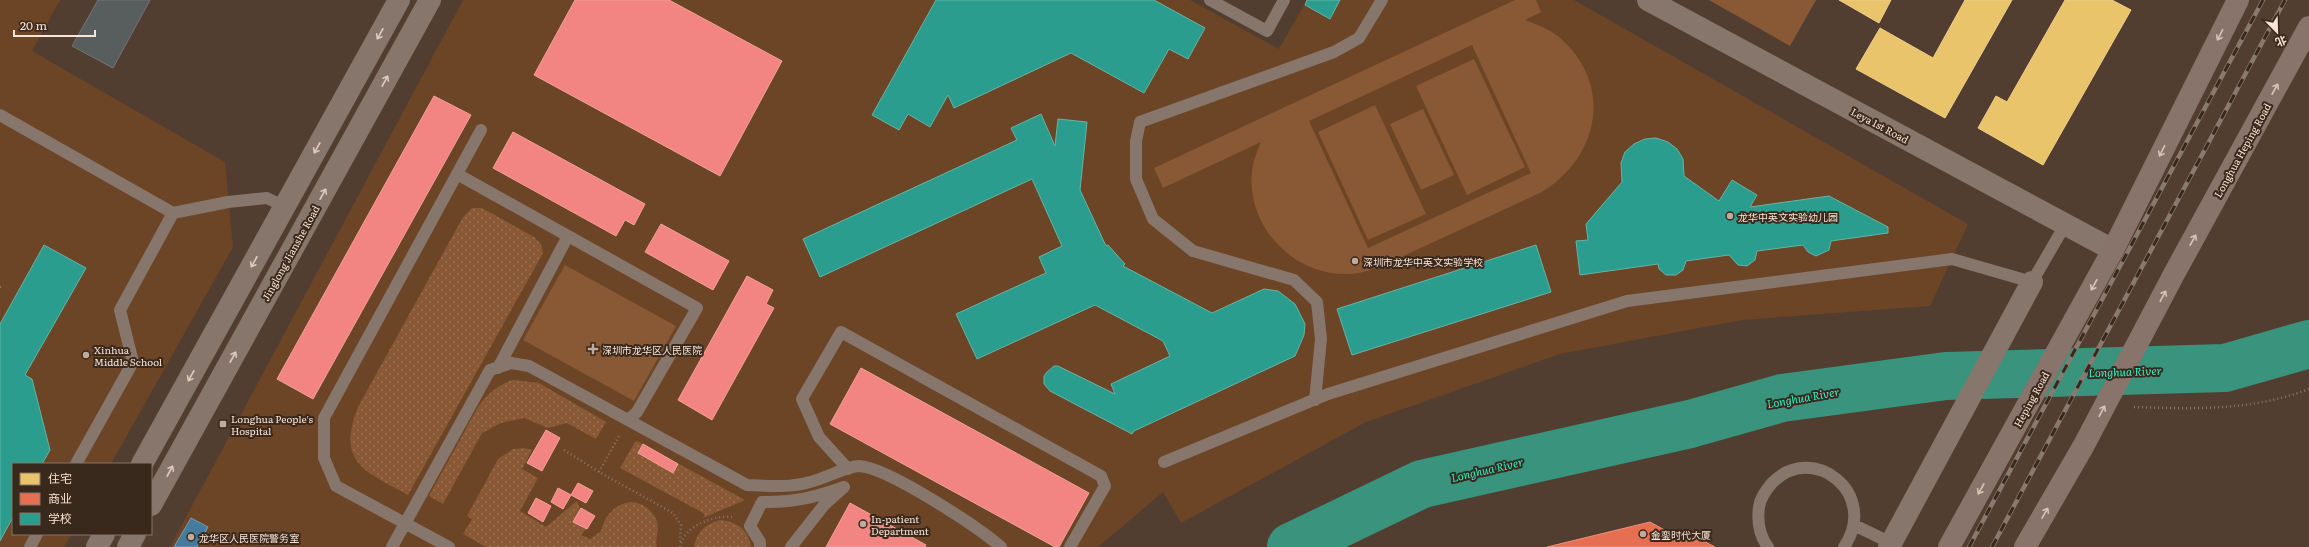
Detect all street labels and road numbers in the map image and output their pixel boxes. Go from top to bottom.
street label: Longhua Heping Road [2210,100,2274,200]
street label: Leya 1st Road [1849,104,1911,146]
street label: Jinglong Jianshe Road [257,202,323,304]
street label: Heping Road [2010,369,2052,429]

